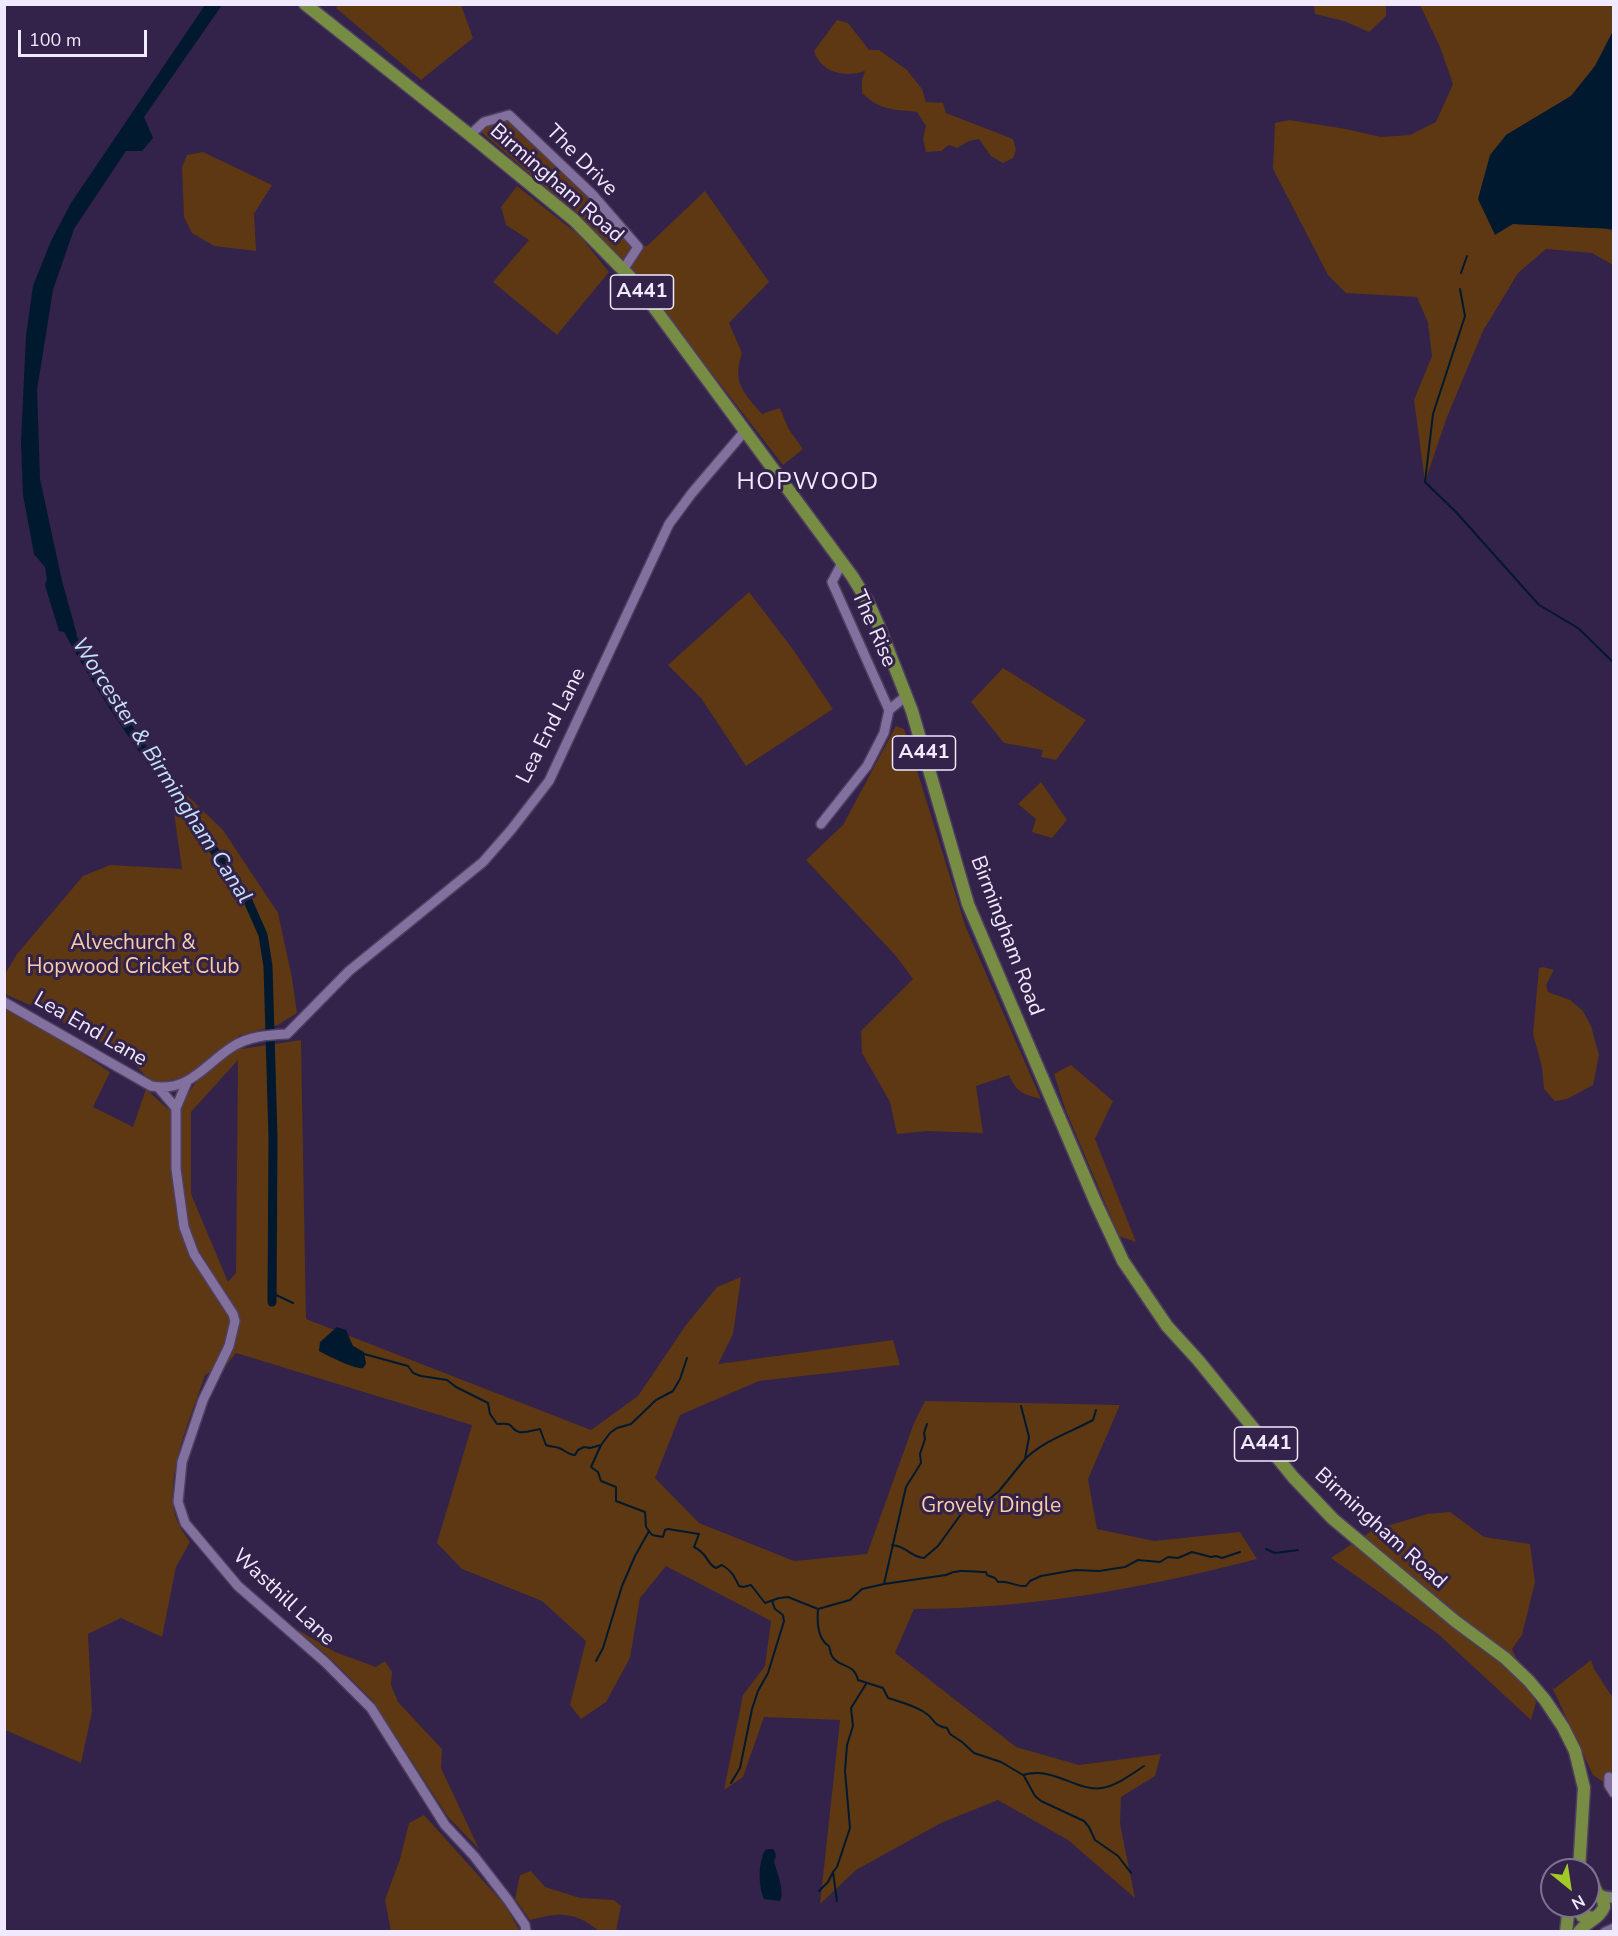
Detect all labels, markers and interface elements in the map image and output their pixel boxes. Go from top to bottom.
scale bar [21,18,150,56]
text: 100 m [29,28,81,52]
street label: Birmingham Road [484,119,628,249]
street label: The Drive [540,120,622,202]
road number: A441 [610,275,674,309]
district label: HOPWOOD [736,469,880,497]
street label: The Rise [845,587,901,671]
water label: Worcester & Birmingham Canal [65,633,257,909]
street label: Lea End Lane [512,664,592,788]
road number: A441 [892,736,956,770]
street label: Birmingham Road [964,853,1048,1019]
park label: Alvechurch & Hopwood Cricket Club [26,931,240,981]
street label: Lea End Lane [29,987,151,1073]
road number: A441 [1234,1427,1298,1461]
street label: Birmingham Road [1309,1463,1451,1595]
park label: Grovely Dingle [921,1494,1061,1520]
street label: Wasthill Lane [227,1544,339,1652]
north arrow [1540,1858,1600,1918]
text: N [1567,1889,1589,1914]

